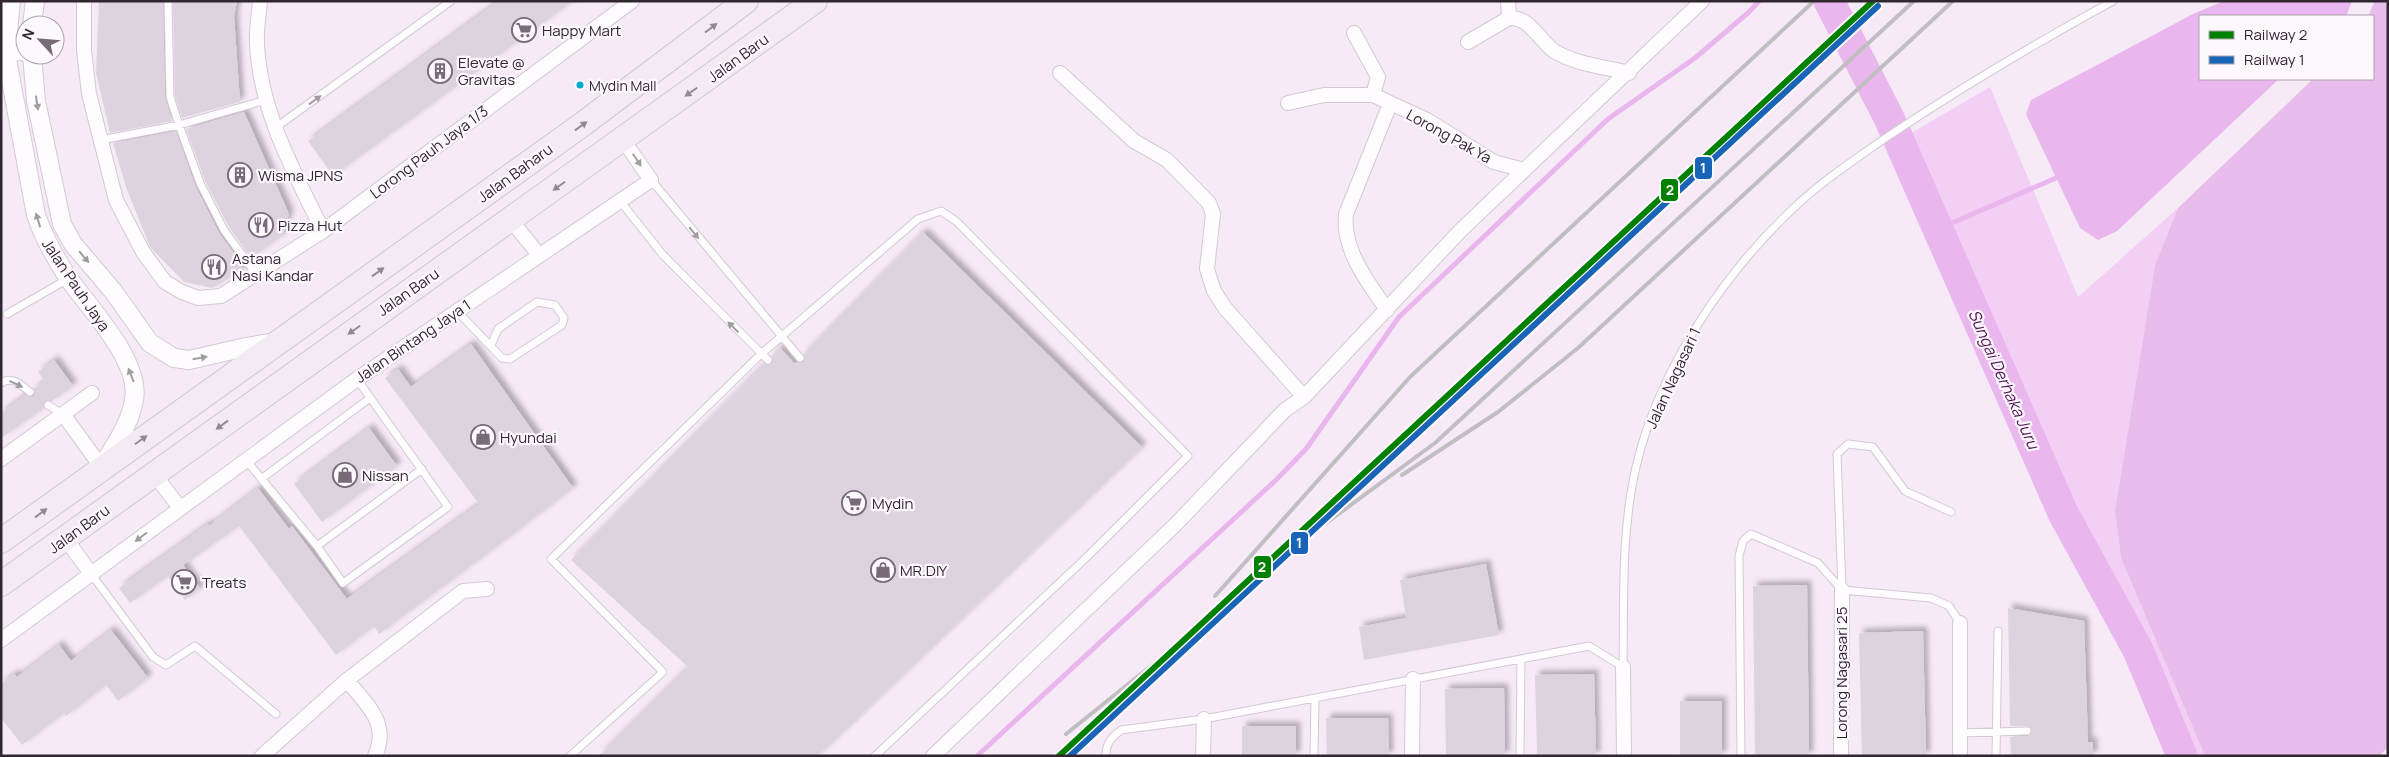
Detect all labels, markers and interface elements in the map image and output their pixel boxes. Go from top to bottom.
north arrow [15,15,65,65]
legend [2199,15,2374,80]
supermarket icon: Happy Mart [511,17,537,43]
place label: Happy Mart [542,20,621,41]
one-way arrow [704,23,717,34]
text: Railway 2 [2244,24,2307,45]
text: N [17,25,39,43]
street label: Jalan Baru [703,29,773,87]
text: Railway 1 [2244,49,2305,70]
place label: Elevate @ Gravitas [458,52,525,90]
building icon: Elevate @ Gravitas [427,58,453,84]
place label: Mydin Mall [589,76,657,95]
marker: Mydin Mall [575,80,585,90]
one-way arrow [684,87,698,97]
one-way arrow [308,95,322,105]
one-way arrow [33,96,41,112]
street label: Lorong Pauh Jaya 1/3 [366,101,492,203]
street label: Lorong Pak Ya [1403,104,1495,168]
one-way arrow [574,121,587,131]
street label: Jalan Baharu [473,139,557,207]
one-way arrow [632,153,642,167]
line badge: 1 [1694,156,1713,180]
text: 1 [1700,158,1706,177]
building icon: Wisma JPNS [227,162,253,188]
place label: Wisma JPNS [258,165,343,186]
line badge: 2 [1660,178,1679,202]
text: 2 [1666,180,1674,199]
one-way arrow [552,181,565,191]
restaurant icon: Pizza Hut [248,212,274,238]
one-way arrow [34,213,42,228]
place label: Pizza Hut [278,215,343,236]
one-way arrow [688,226,700,238]
street label: Jalan Pauh Jaya [37,234,115,336]
place label: Astana Nasi Kandar [232,248,314,286]
one-way arrow [78,250,90,262]
restaurant icon: Astana Nasi Kandar [201,254,227,280]
street label: Jalan Baru [373,263,443,321]
one-way arrow [371,267,385,277]
street label: Jalan Bintang Jaya 1 [351,294,475,388]
water label: Sungai Derhaka Juru [1963,306,2045,454]
one-way arrow [727,321,739,333]
street label: Jalan Nagasari 1 [1640,324,1706,432]
one-way arrow [347,325,361,335]
one-way arrow [192,354,208,362]
one-way arrow [127,367,135,382]
one-way arrow [9,380,23,388]
one-way arrow [215,420,229,430]
shop icon: Hyundai [470,424,496,450]
place label: Hyundai [500,427,557,448]
one-way arrow [135,435,148,445]
shop icon: Nissan [332,462,358,488]
place label: Nissan [362,465,409,486]
supermarket icon: Mydin [841,490,867,516]
place label: Mydin [872,493,914,514]
street label: Jalan Baru [44,500,114,558]
one-way arrow [34,507,47,518]
line badge: 1 [1290,531,1309,555]
one-way arrow [135,532,148,543]
text: 1 [1296,533,1302,552]
line badge: 2 [1253,555,1272,579]
shop icon: MR.DIY [870,557,896,583]
text: 2 [1258,557,1266,576]
place label: MR.DIY [900,560,948,581]
supermarket icon: Treats [171,569,197,595]
place label: Treats [202,572,246,593]
street label: Lorong Nagasari 25 [1831,607,1852,739]

